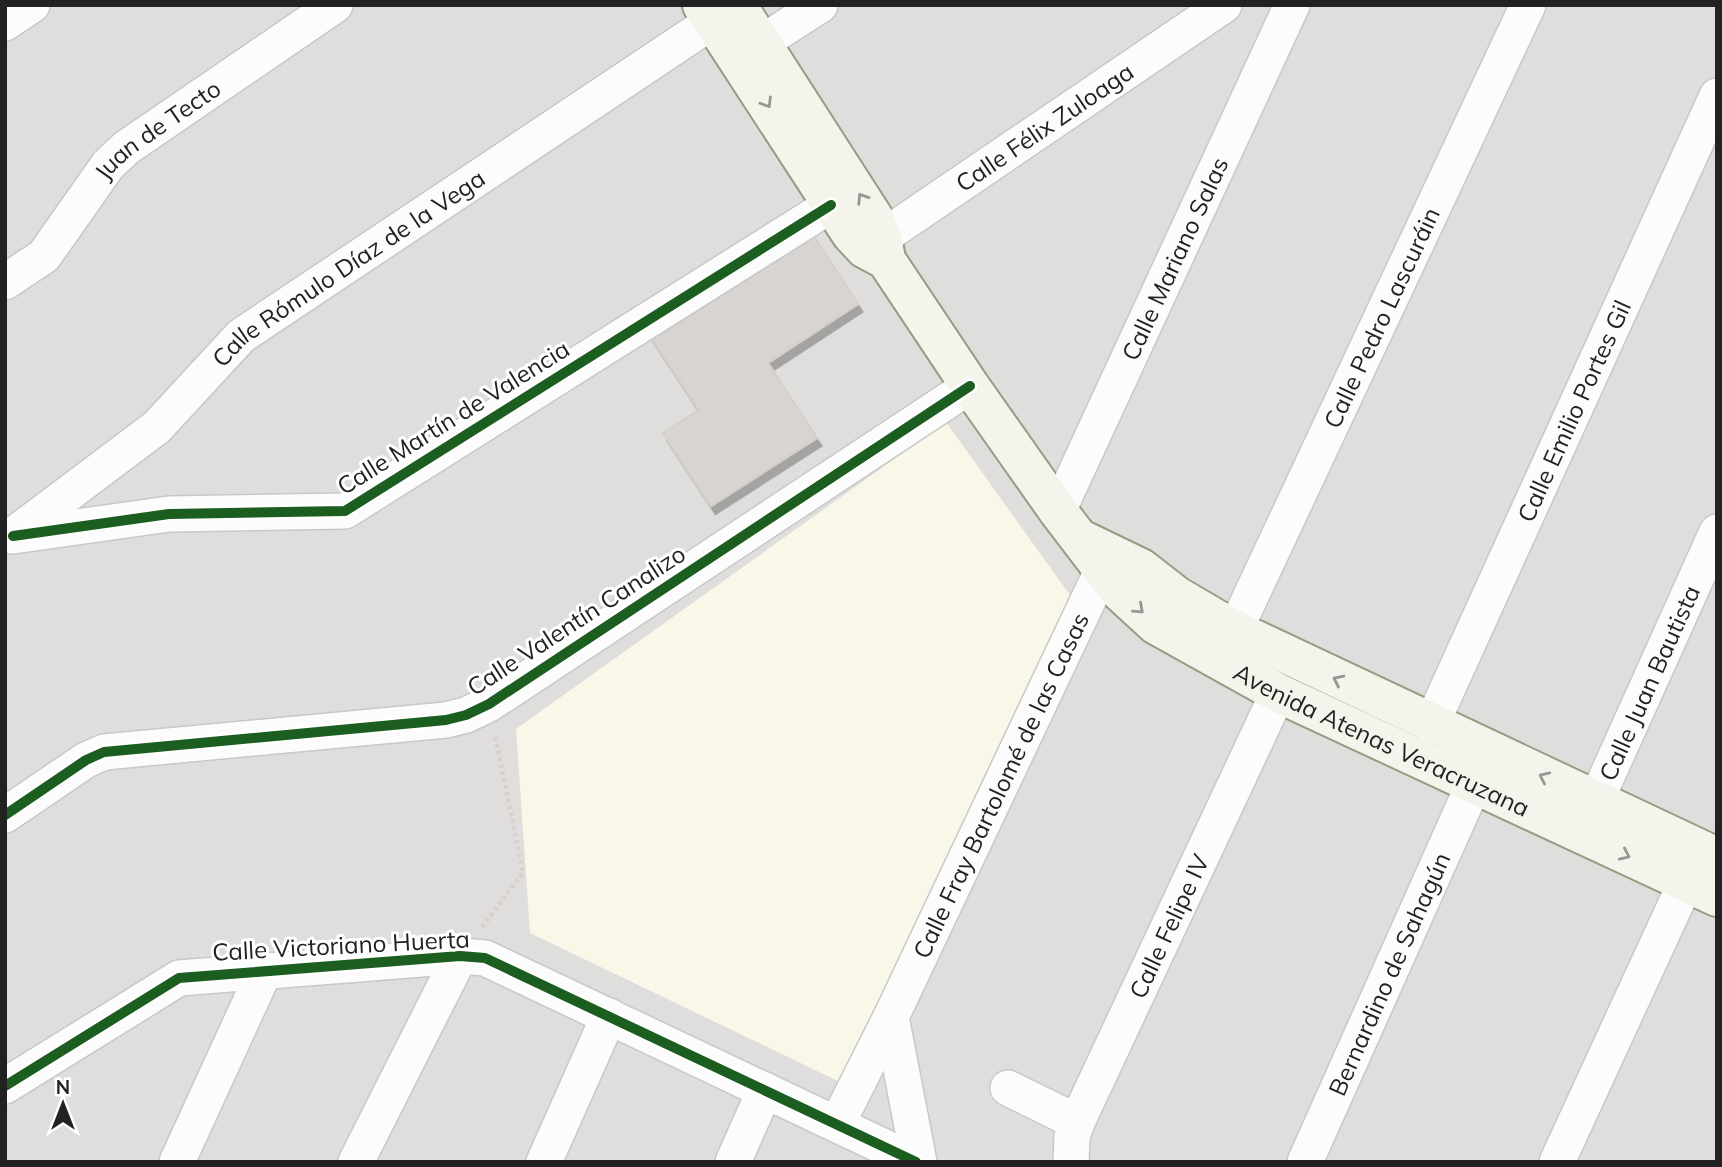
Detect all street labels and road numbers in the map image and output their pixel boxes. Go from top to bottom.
street label: Calle Félix Zuloaga [950,56,1139,198]
street label: Juan de Tecto [88,73,226,185]
street label: Calle Mariano Salas [1115,152,1235,365]
street label: Calle Rómulo Díaz de la Vega [205,163,490,373]
street label: Calle Pedro Lascuráin [1317,202,1446,433]
street label: Calle Emilio Portes Gil [1510,295,1637,526]
street label: Calle Martín de Valencia [331,333,575,501]
street label: Calle Valentín Canalizo [461,538,691,702]
street label: Calle Juan Bautista [1592,580,1706,785]
street label: Calle Fray Bartolomé de las Casas [906,608,1095,963]
street label: Avenida Atenas Veracruzana [1229,656,1535,823]
street label: Bernardino de Sahagún [1322,848,1456,1100]
street label: Calle Felipe IV [1122,849,1215,1003]
street label: Calle Victoriano Huerta [211,923,471,967]

